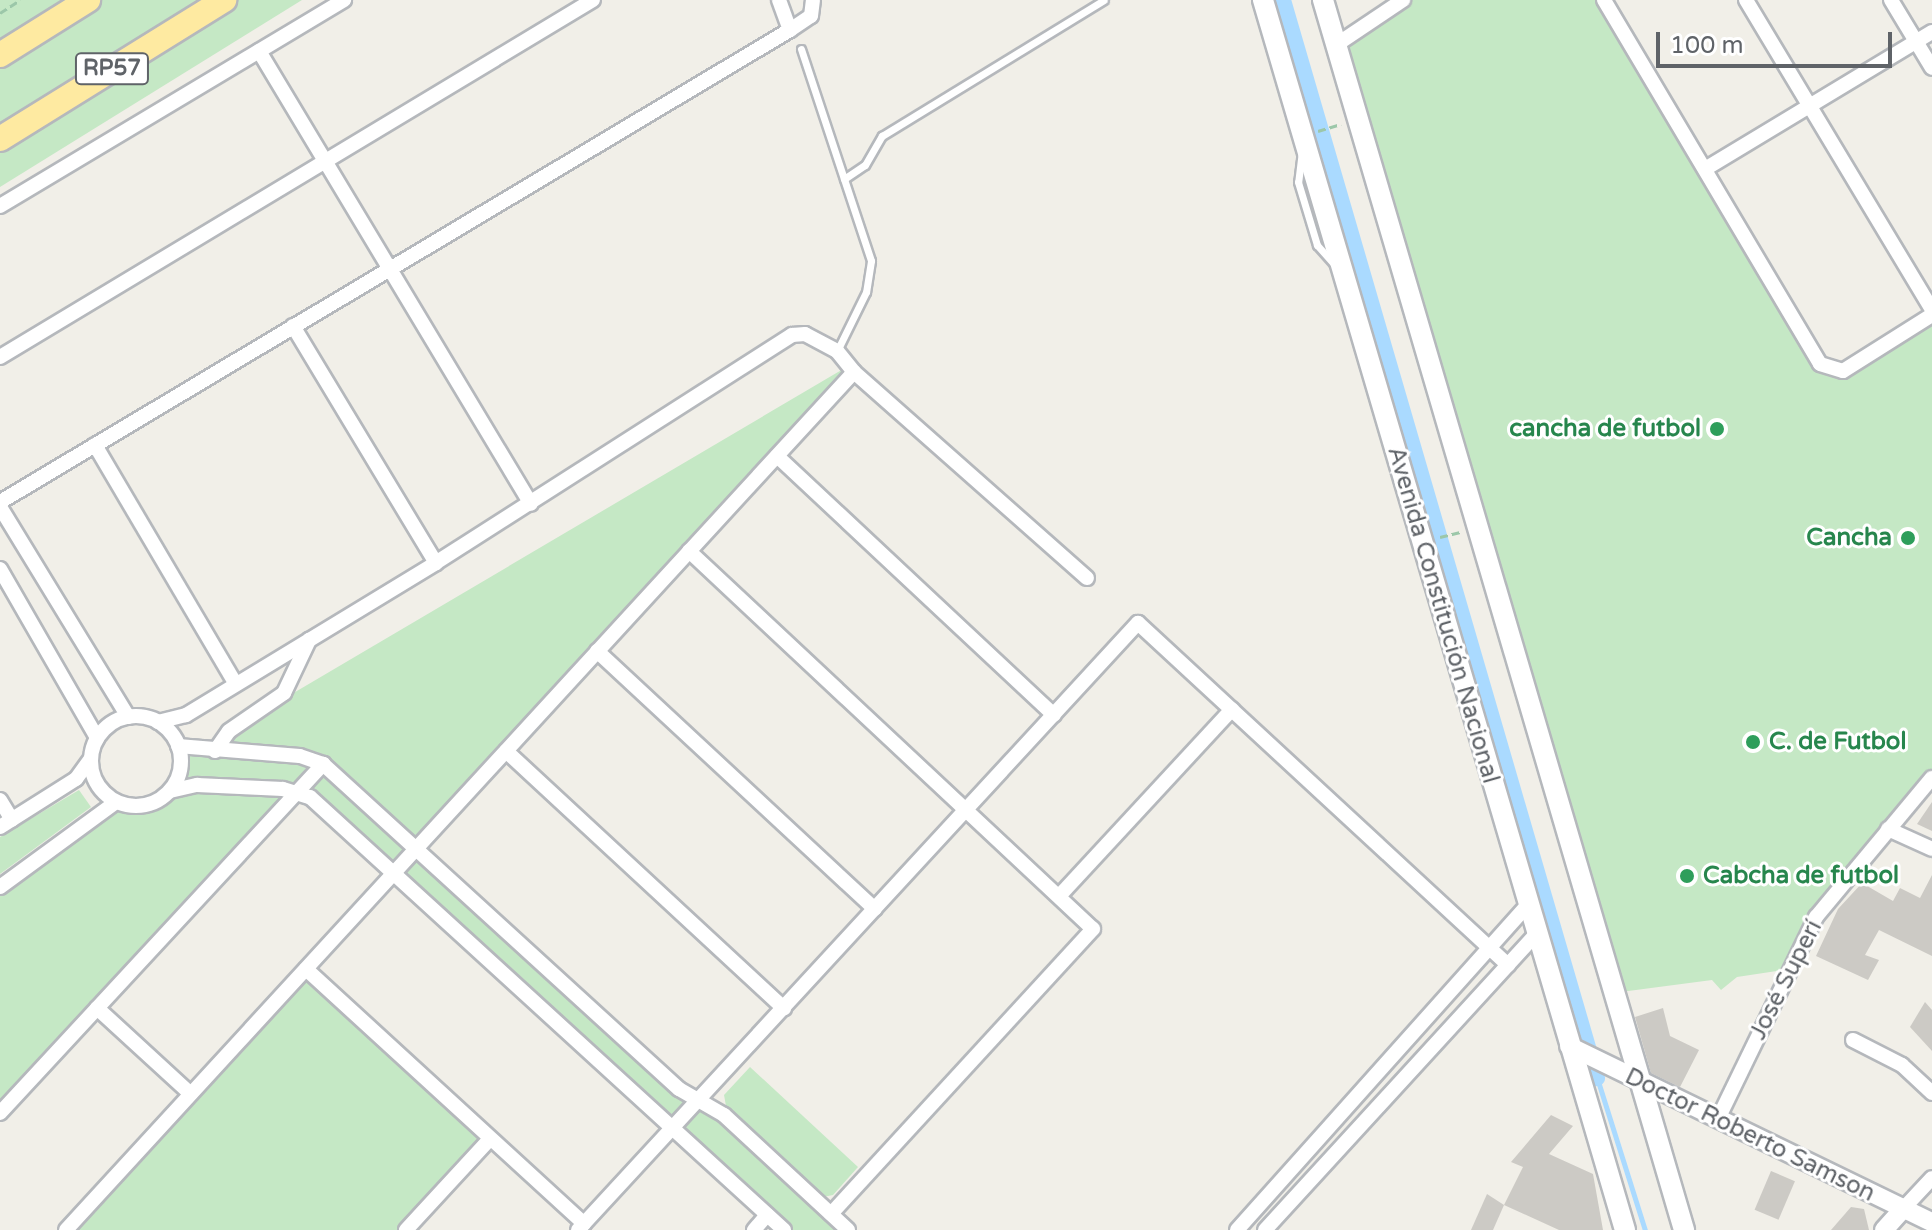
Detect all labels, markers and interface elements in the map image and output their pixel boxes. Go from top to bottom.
scale bar [1660,16,1896,66]
text: 100 m [1670,31,1744,60]
road number: RP57 [74,51,150,87]
place label: cancha de futbol [1509,415,1701,443]
marker: cancha de futbol [1708,420,1726,438]
street label: Avenida Constitución Nacional [1381,443,1505,787]
place label: Cancha [1806,524,1892,552]
marker: Cancha [1899,529,1917,547]
place label: C. de Futbol [1769,728,1906,756]
marker: C. de Futbol [1744,733,1762,751]
place label: Cabcha de futbol [1703,862,1899,890]
marker: Cabcha de futbol [1678,867,1696,885]
street label: José Superí [1744,915,1828,1045]
street label: Doctor Roberto Samson [1620,1062,1880,1208]

